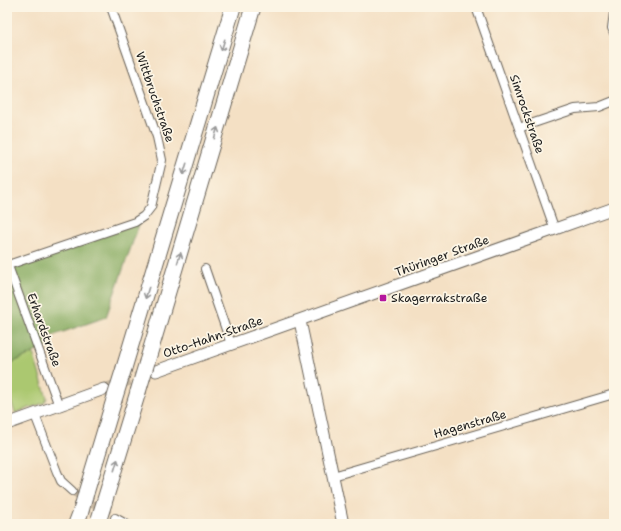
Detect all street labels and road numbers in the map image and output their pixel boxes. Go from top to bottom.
street label: Wittbruchstraße [132,49,178,145]
street label: Simrockstraße [506,72,548,156]
street label: Thüringer Straße [393,231,491,280]
street label: Erhardstraße [23,291,65,369]
street label: Otto-Hahn-Straße [161,312,265,362]
street label: Hagenstraße [432,406,508,442]

